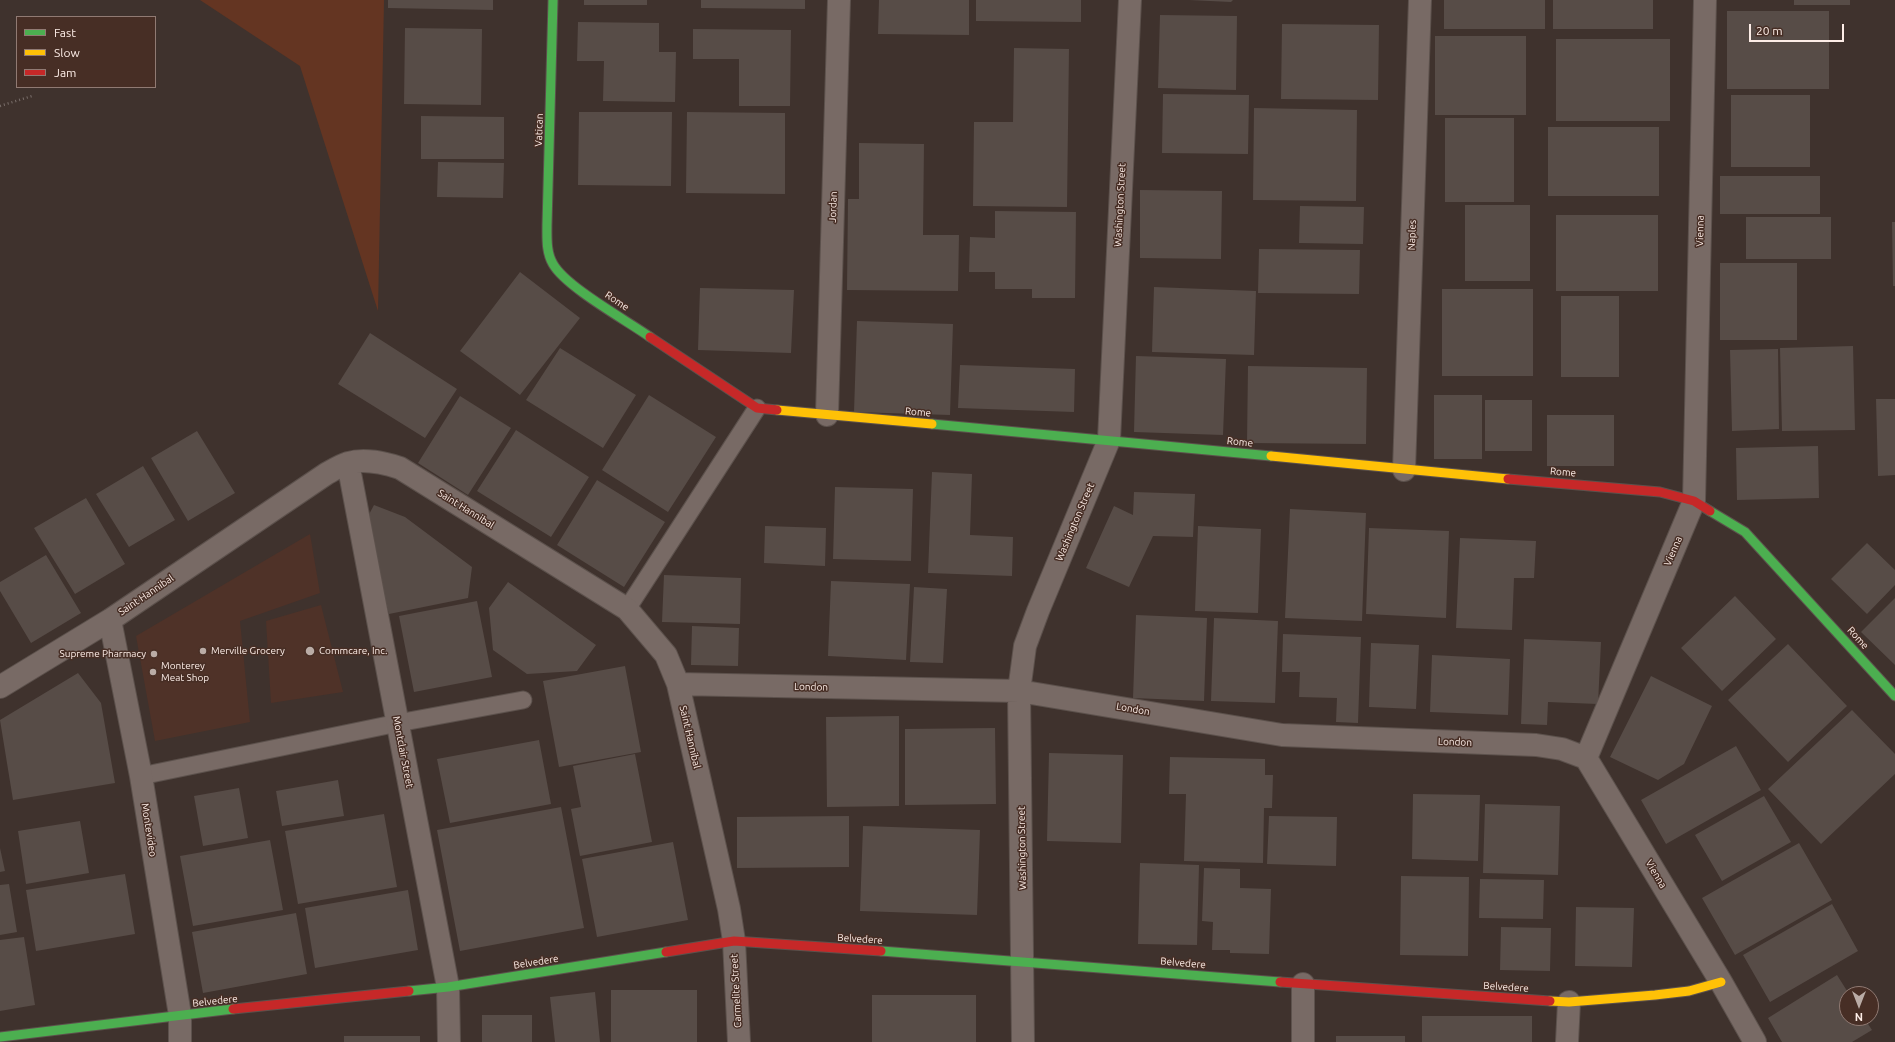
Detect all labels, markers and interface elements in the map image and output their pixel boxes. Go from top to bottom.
legend [16,16,156,88]
scale bar [1751,16,1846,42]
text: 20 m [1756,24,1783,37]
text: Fast [54,26,76,39]
text: Slow [54,46,80,59]
text: Jam [54,66,76,79]
street label: Vatican [532,113,546,147]
street label: Washington Street [1112,163,1128,247]
street label: Jordan [826,191,840,223]
street label: Vienna [1694,215,1706,247]
street label: Naples [1405,219,1419,251]
street label: Rome [603,289,631,313]
street label: Rome [904,405,932,419]
street label: Rome [1226,435,1254,449]
street label: Rome [1549,465,1577,479]
street label: Washington Street [1053,481,1097,563]
street label: Saint Hannibal [436,487,496,531]
street label: Vienna [1661,534,1685,568]
street label: Saint Hannibal [116,572,176,618]
street label: Rome [1845,624,1871,652]
place label: Merville Grocery [211,645,285,657]
marker: Commcare, Inc. [304,645,316,657]
place label: Commcare, Inc. [319,645,388,657]
marker: Merville Grocery [198,646,208,656]
place label: Supreme Pharmacy [59,648,146,660]
marker: Supreme Pharmacy [149,649,159,659]
place label: Monterey Meat Shop [161,660,209,684]
marker: Monterey Meat Shop [148,667,158,677]
street label: London [794,681,828,693]
street label: London [1115,700,1151,718]
street label: Saint Hannibal [677,704,703,770]
street label: Montclair Street [390,715,416,789]
street label: London [1438,735,1472,749]
street label: Montevideo [139,802,159,858]
street label: Washington Street [1015,806,1029,890]
street label: Vienna [1643,858,1669,890]
street label: Belvedere [837,931,883,947]
street label: Belvedere [513,953,559,971]
street label: Carmelite Street [728,954,744,1028]
street label: Belvedere [1160,955,1206,971]
street label: Belvedere [1483,979,1529,995]
north arrow [1839,986,1879,1026]
street label: Belvedere [192,993,238,1009]
text: N [1855,1011,1863,1023]

